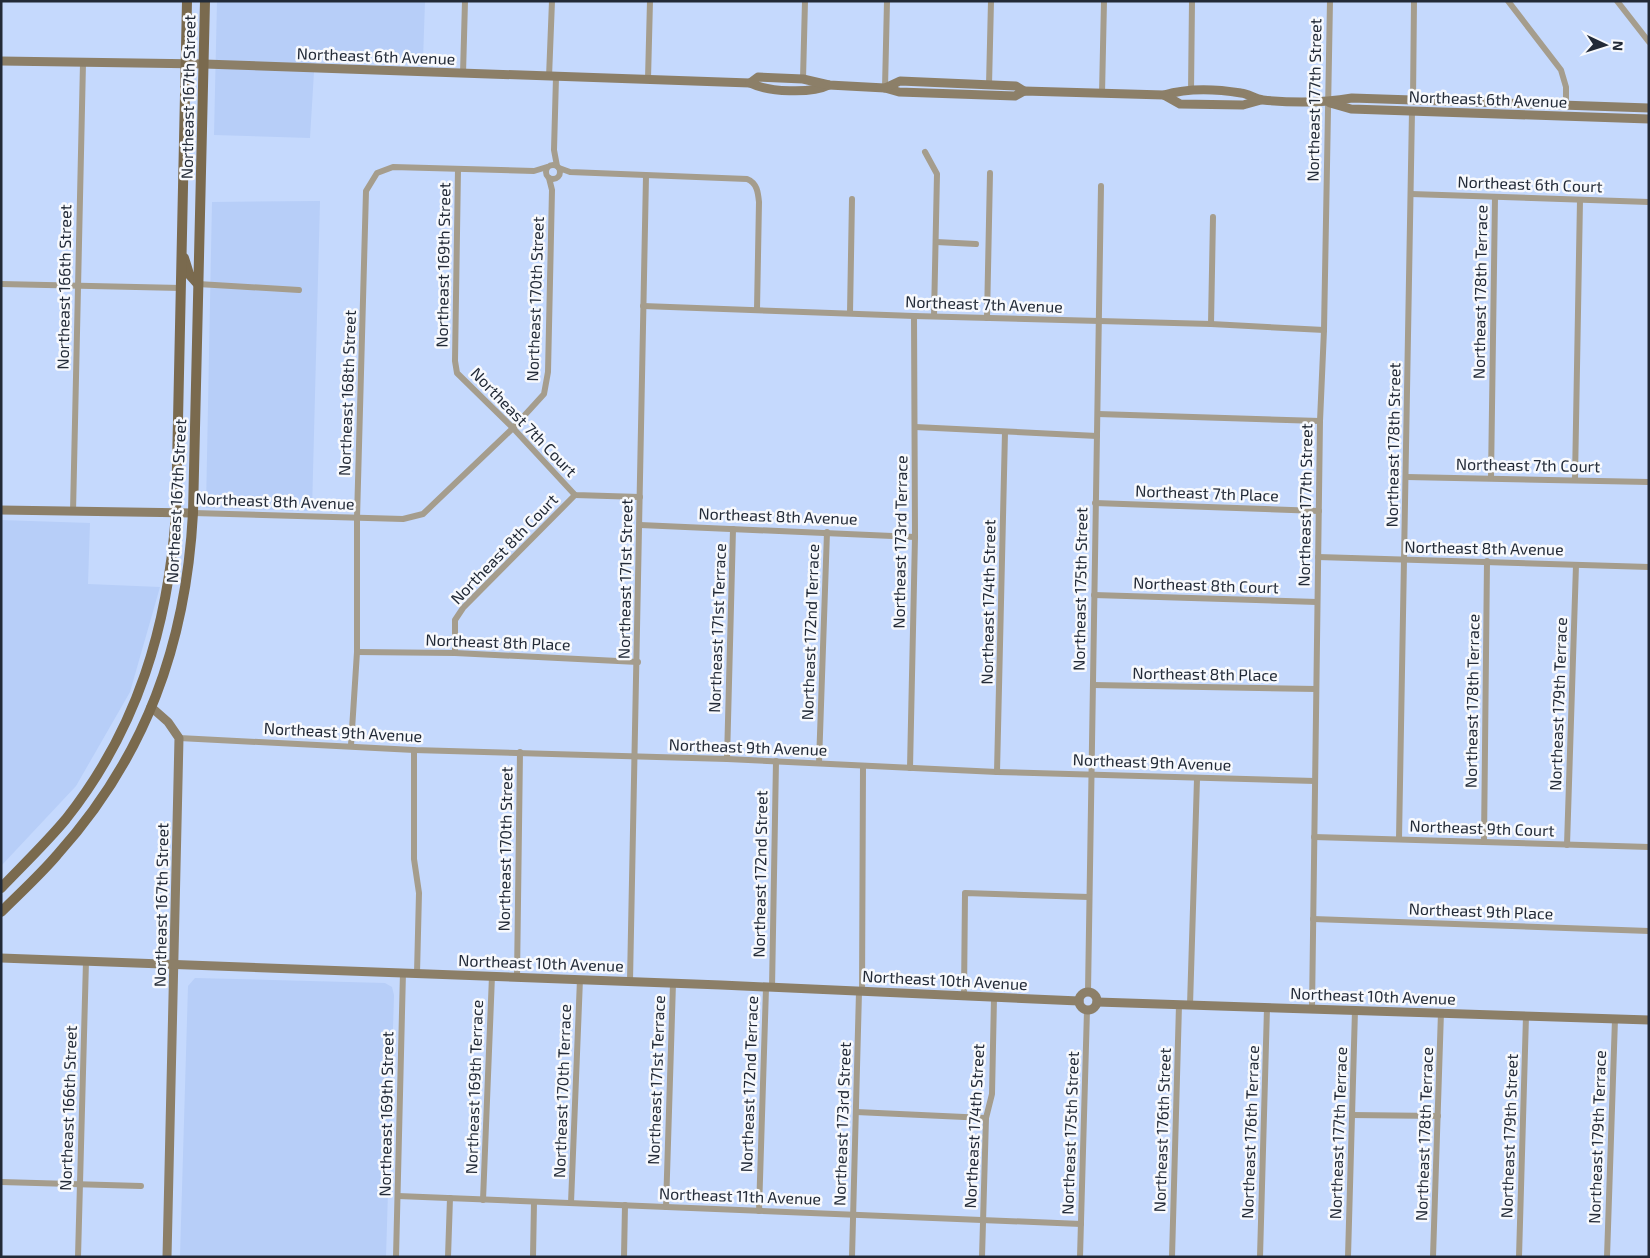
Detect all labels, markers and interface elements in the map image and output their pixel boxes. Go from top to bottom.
street label: Northeast 167th Street [177,15,198,179]
street label: Northeast 177th Street [1303,18,1324,182]
north arrow [1580,20,1630,70]
text: N [1610,40,1627,52]
street label: Northeast 6th Avenue [296,43,456,68]
street label: Northeast 6th Avenue [1408,86,1568,111]
street label: Northeast 6th Court [1457,171,1603,196]
street label: Northeast 169th Street [432,182,453,348]
street label: Northeast 166th Street [53,204,74,370]
street label: Northeast 178th Terrace [1468,205,1491,379]
street label: Northeast 170th Street [522,216,547,382]
street label: Northeast 7th Avenue [905,291,1063,316]
street label: Northeast 168th Street [334,310,359,476]
street label: Northeast 178th Street [1382,362,1403,528]
street label: Northeast 7th Court [467,363,581,480]
street label: Northeast 167th Street [162,418,189,584]
street label: Northeast 177th Street [1294,423,1315,587]
street label: Northeast 7th Court [1456,454,1600,475]
street label: Northeast 173rd Terrace [888,455,911,629]
street label: Northeast 7th Place [1135,480,1279,505]
street label: Northeast 8th Avenue [195,488,355,513]
street label: Northeast 8th Court [446,490,561,608]
street label: Northeast 171st Street [614,499,635,659]
street label: Northeast 8th Avenue [698,503,858,528]
street label: Northeast 175th Street [1069,507,1090,671]
street label: Northeast 174th Street [977,519,998,685]
street label: Northeast 8th Avenue [1404,537,1564,558]
street label: Northeast 171st Terrace [704,543,729,713]
street label: Northeast 172nd Terrace [797,543,822,721]
street label: Northeast 8th Court [1133,572,1279,597]
street label: Northeast 178th Terrace [1460,614,1483,788]
street label: Northeast 179th Terrace [1545,617,1570,791]
street label: Northeast 8th Place [425,629,571,654]
street label: Northeast 8th Place [1132,663,1278,684]
street label: Northeast 9th Avenue [263,718,423,745]
street label: Northeast 9th Avenue [668,734,828,759]
street label: Northeast 9th Avenue [1072,749,1232,774]
street label: Northeast 170th Street [494,766,515,932]
street label: Northeast 172nd Street [749,790,770,958]
street label: Northeast 9th Court [1409,815,1555,840]
street label: Northeast 167th Street [150,823,171,987]
street label: Northeast 9th Place [1408,898,1554,923]
street label: Northeast 10th Avenue [458,950,624,975]
street label: Northeast 10th Avenue [862,966,1028,993]
street label: Northeast 10th Avenue [1290,983,1456,1008]
street label: Northeast 171st Terrace [643,995,668,1165]
street label: Northeast 172nd Terrace [736,995,761,1173]
street label: Northeast 169th Terrace [461,999,486,1175]
street label: Northeast 170th Terrace [549,1004,574,1178]
street label: Northeast 166th Street [55,1025,80,1191]
street label: Northeast 169th Street [375,1031,396,1197]
street label: Northeast 173rd Street [829,1042,854,1206]
street label: Northeast 174th Street [960,1043,987,1209]
street label: Northeast 176th Terrace [1237,1045,1262,1219]
street label: Northeast 177th Terrace [1325,1046,1350,1220]
street label: Northeast 176th Street [1149,1047,1174,1213]
street label: Northeast 178th Terrace [1411,1047,1436,1221]
street label: Northeast 179th Terrace [1584,1050,1609,1224]
street label: Northeast 175th Street [1057,1051,1082,1215]
street label: Northeast 179th Street [1496,1053,1521,1219]
street label: Northeast 11th Avenue [659,1183,821,1208]

